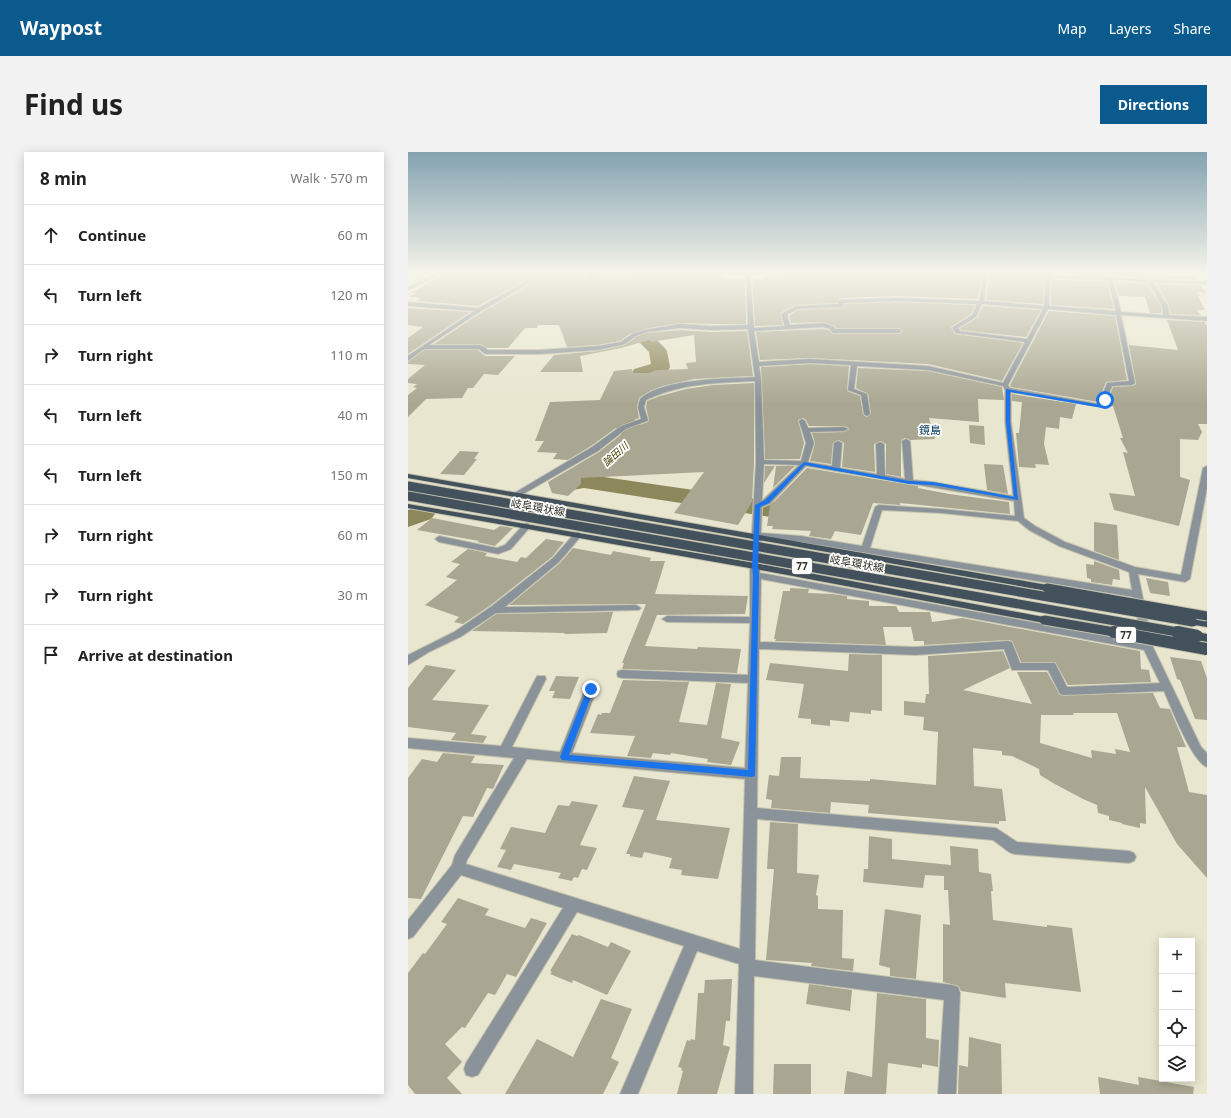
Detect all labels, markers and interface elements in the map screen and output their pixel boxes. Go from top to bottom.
text: Waypost [20,15,102,41]
text: Map [1058,19,1087,38]
text: Layers [1109,19,1151,38]
text: Share [1173,19,1211,38]
text: Find us [24,85,123,123]
button: Directions [1100,85,1207,124]
text: 8 min [40,167,87,190]
text: Walk · 570 m [290,169,368,187]
icon: ahead [40,224,62,246]
text: Continue [78,225,146,245]
text: 60 m [338,226,368,244]
icon: left [40,284,62,306]
text: Turn left [78,285,142,305]
text: 120 m [330,286,368,304]
icon: right [40,344,62,366]
text: Turn right [78,345,153,365]
text: 110 m [330,346,368,364]
route start [1096,391,1114,409]
icon: left [40,404,62,426]
text: Turn left [78,405,142,425]
text: 40 m [338,406,368,424]
district label: 鏡島 [919,422,941,437]
water label: 論田川 [599,438,632,469]
icon: left [40,464,62,486]
text: Turn left [78,465,142,485]
text: 150 m [330,466,368,484]
street label: 岐阜環状線 [510,495,566,519]
icon: right [40,524,62,546]
text: Turn right [78,525,153,545]
text: 60 m [338,526,368,544]
street label: 岐阜環状線 [829,551,885,575]
road number: 77 [792,558,812,574]
icon: right [40,584,62,606]
text: Turn right [78,585,153,605]
text: 30 m [338,586,368,604]
road number: 77 [1116,627,1136,643]
icon: arrive [40,644,62,666]
text: Arrive at destination [78,645,233,665]
route end [582,680,600,698]
map controls [1159,938,1195,1082]
button: + [1159,938,1195,974]
button: − [1159,974,1195,1010]
button: locate [1159,1010,1195,1046]
button: layers [1159,1046,1195,1082]

